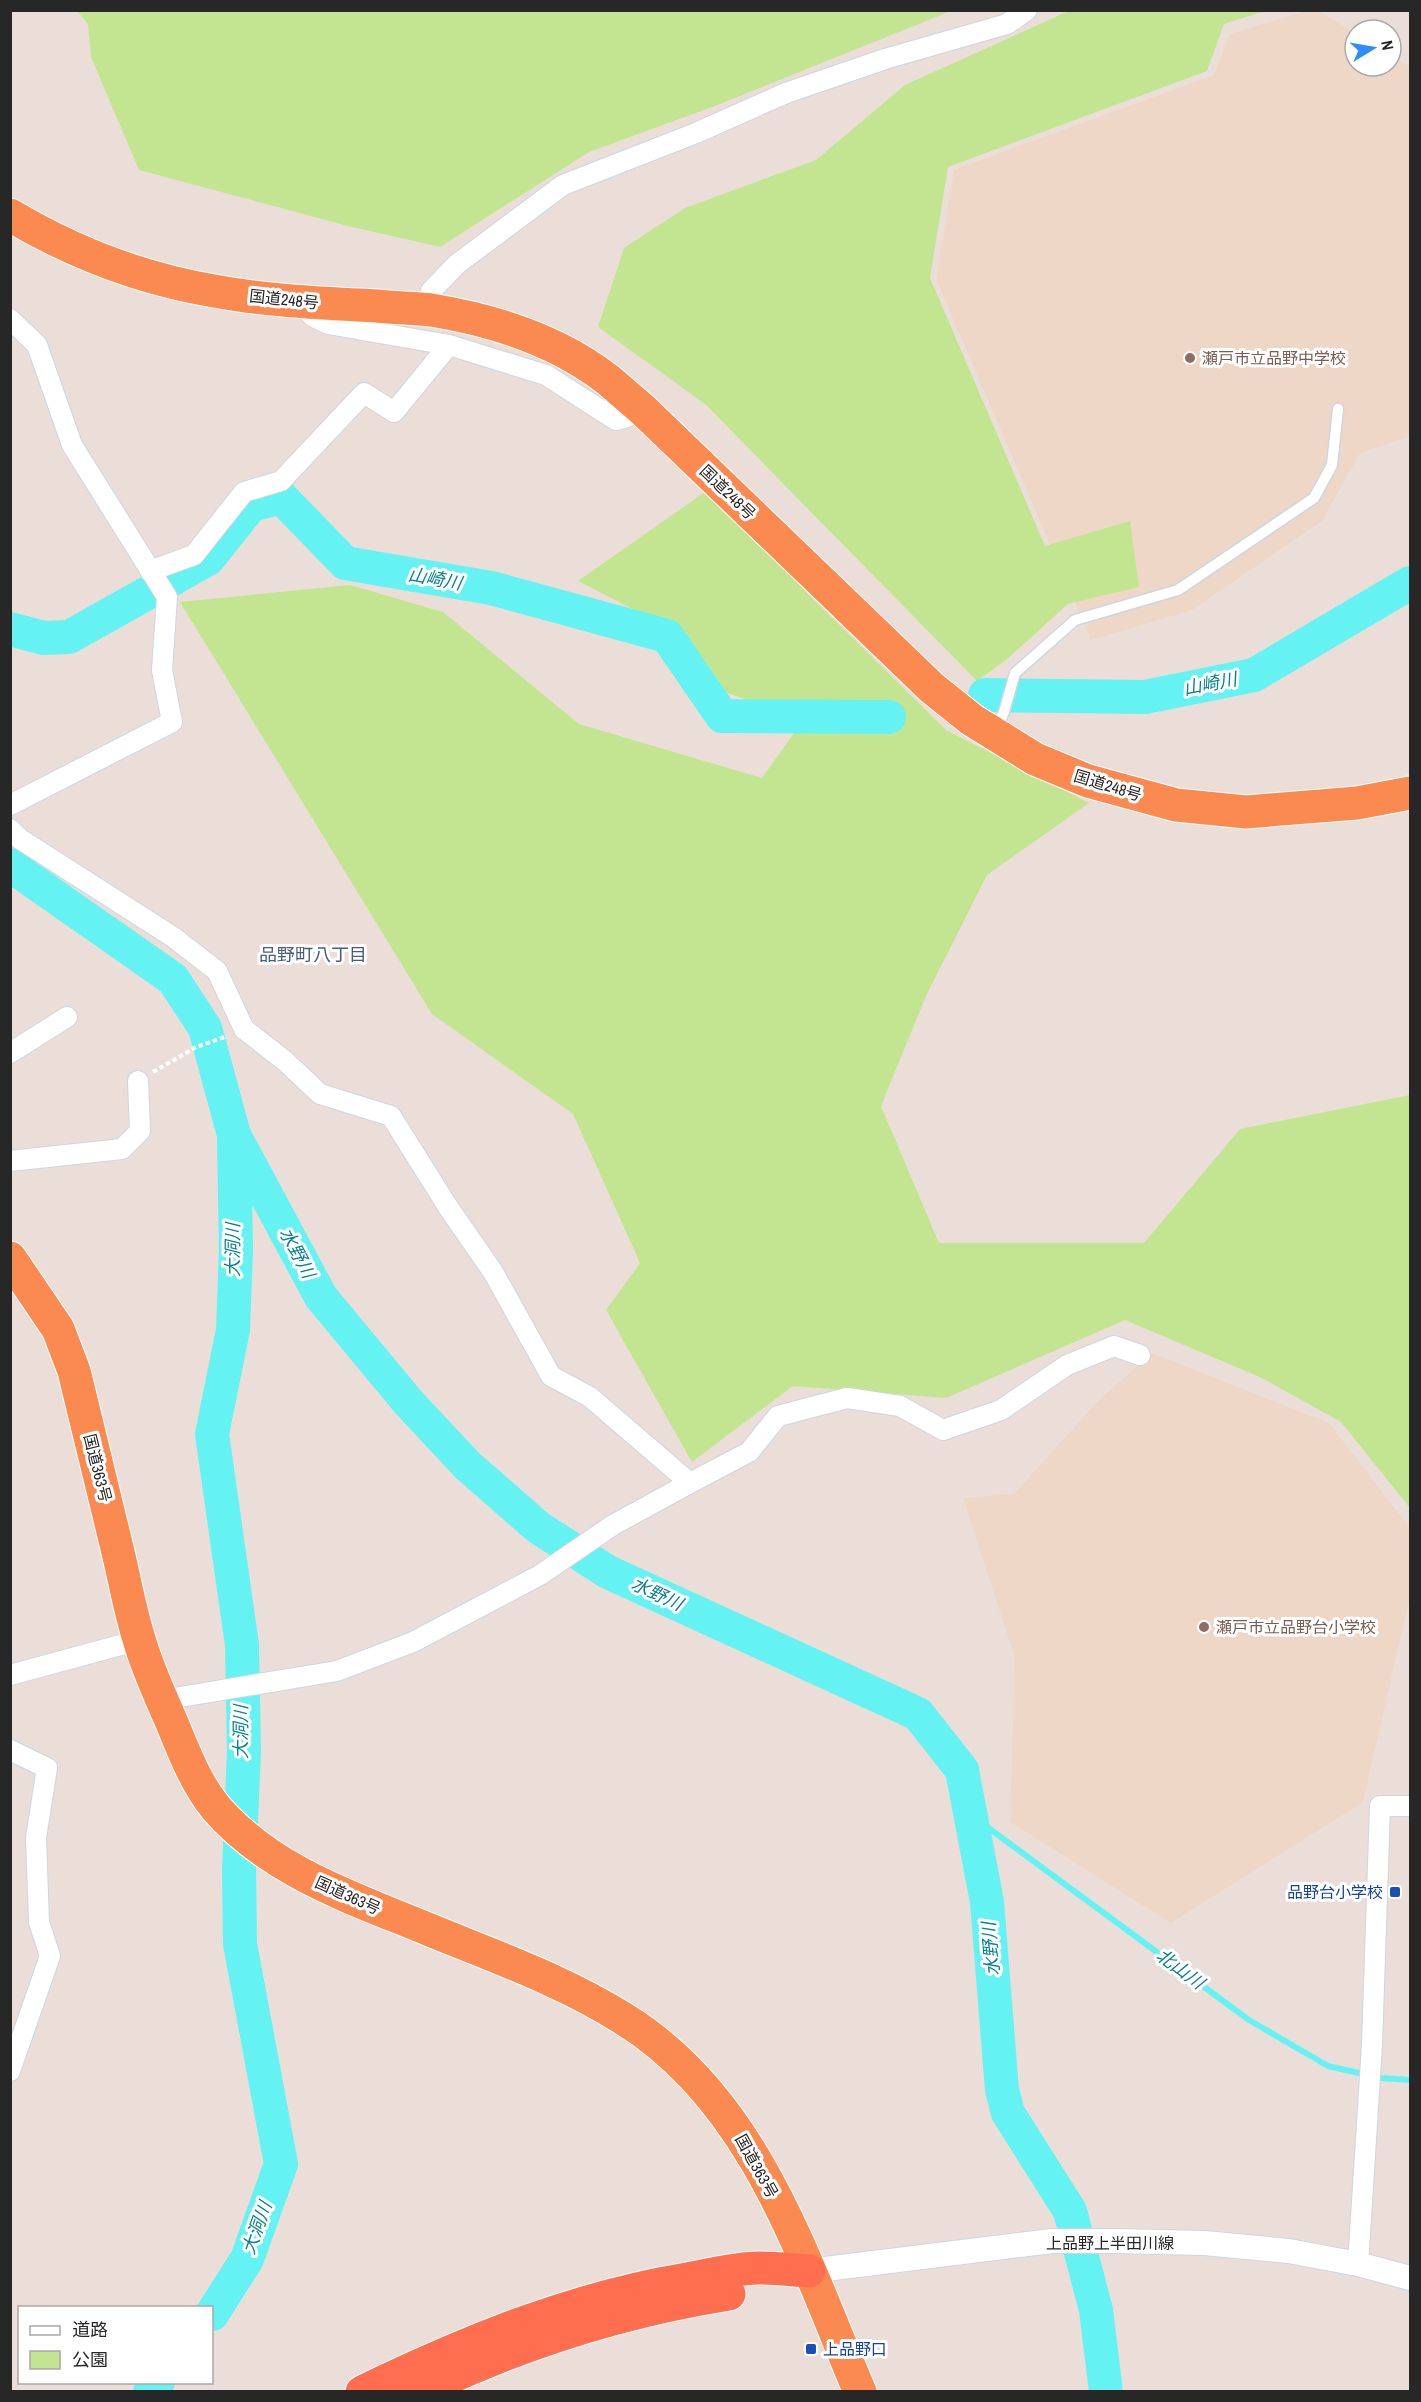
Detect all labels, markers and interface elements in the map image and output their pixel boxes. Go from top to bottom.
north arrow [1343,18,1403,78]
text: N [1376,38,1399,52]
street label: 国道248号 [248,284,320,314]
place label: 瀬戸市立品野中学校 [1202,347,1346,369]
marker: 瀬戸市立品野中学校 [1183,351,1197,365]
street label: 国道248号 [695,460,761,524]
water label: 山崎川 [406,562,466,596]
water label: 山崎川 [1181,666,1241,701]
street label: 国道248号 [1071,764,1145,806]
district label: 品野町八丁目 [259,942,367,967]
water label: 大洞川 [220,1221,245,1277]
water label: 水野川 [274,1223,322,1284]
street label: 国道363号 [79,1431,117,1505]
water label: 水野川 [627,1571,689,1617]
place label: 瀬戸市立品野台小学校 [1216,1616,1376,1638]
marker: 瀬戸市立品野台小学校 [1197,1620,1211,1634]
water label: 大洞川 [228,1703,253,1759]
street label: 国道363号 [312,1871,384,1919]
place label: 品野台小学校 [1287,1881,1383,1903]
marker: 品野台小学校 [1388,1885,1402,1899]
water label: 水野川 [976,1919,1005,1977]
water label: 北山川 [1151,1943,1211,1996]
street label: 国道363号 [730,2130,784,2202]
water label: 大洞川 [236,2196,278,2257]
street label: 上品野上半田川線 [1046,2232,1174,2254]
legend [18,2306,213,2384]
text: 道路 [72,2317,108,2342]
place label: 上品野口 [823,2338,887,2360]
marker: 上品野口 [804,2342,818,2356]
text: 公園 [72,2347,108,2372]

